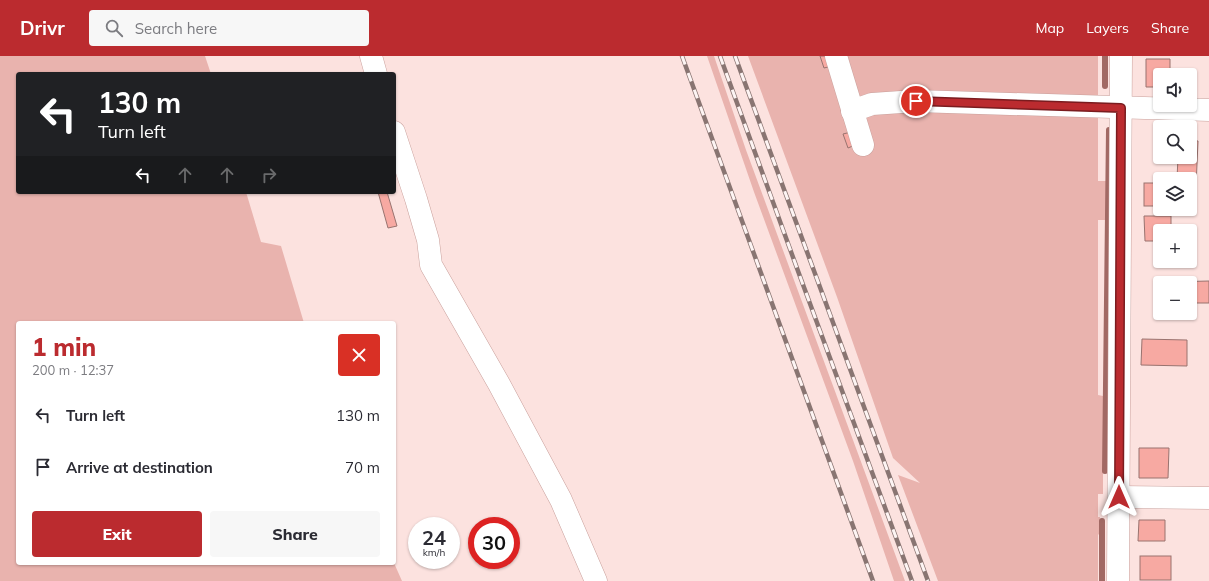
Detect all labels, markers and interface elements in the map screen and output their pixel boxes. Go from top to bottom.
search box [89,10,369,46]
text: Drivr [20,16,65,40]
icon: search [103,17,125,39]
text: Search here [135,19,217,38]
text: Map [1035,19,1064,37]
text: Layers [1086,19,1129,37]
text: Share [1151,19,1189,37]
map controls [1153,68,1197,320]
button: sound [1153,68,1197,112]
pin [899,84,933,118]
text: 130 m [98,85,181,120]
icon: left [32,88,84,140]
icon: arrive [905,90,927,112]
text: Turn left [98,120,166,143]
button: search [1153,120,1197,164]
icon: left [132,164,154,186]
icon: ahead [174,164,196,186]
icon: ahead [216,164,238,186]
icon: right [258,164,280,186]
button: layers [1153,172,1197,216]
button: + [1153,224,1197,268]
button: − [1153,276,1197,320]
text: 1 min [32,332,96,362]
button: close [338,334,380,376]
text: 200 m · 12:37 [32,362,114,378]
icon: left [32,404,54,426]
text: Turn left [66,406,125,425]
text: 130 m [336,406,380,425]
icon: arrive [32,456,54,478]
text: Arrive at destination [66,458,213,477]
text: 70 m [345,458,380,477]
position arrow [1098,476,1140,518]
button: Exit [32,511,202,557]
button: Share [210,511,380,557]
speed limit sign: 30 [468,517,520,569]
text: 24 [422,525,446,550]
text: km/h [423,546,445,559]

